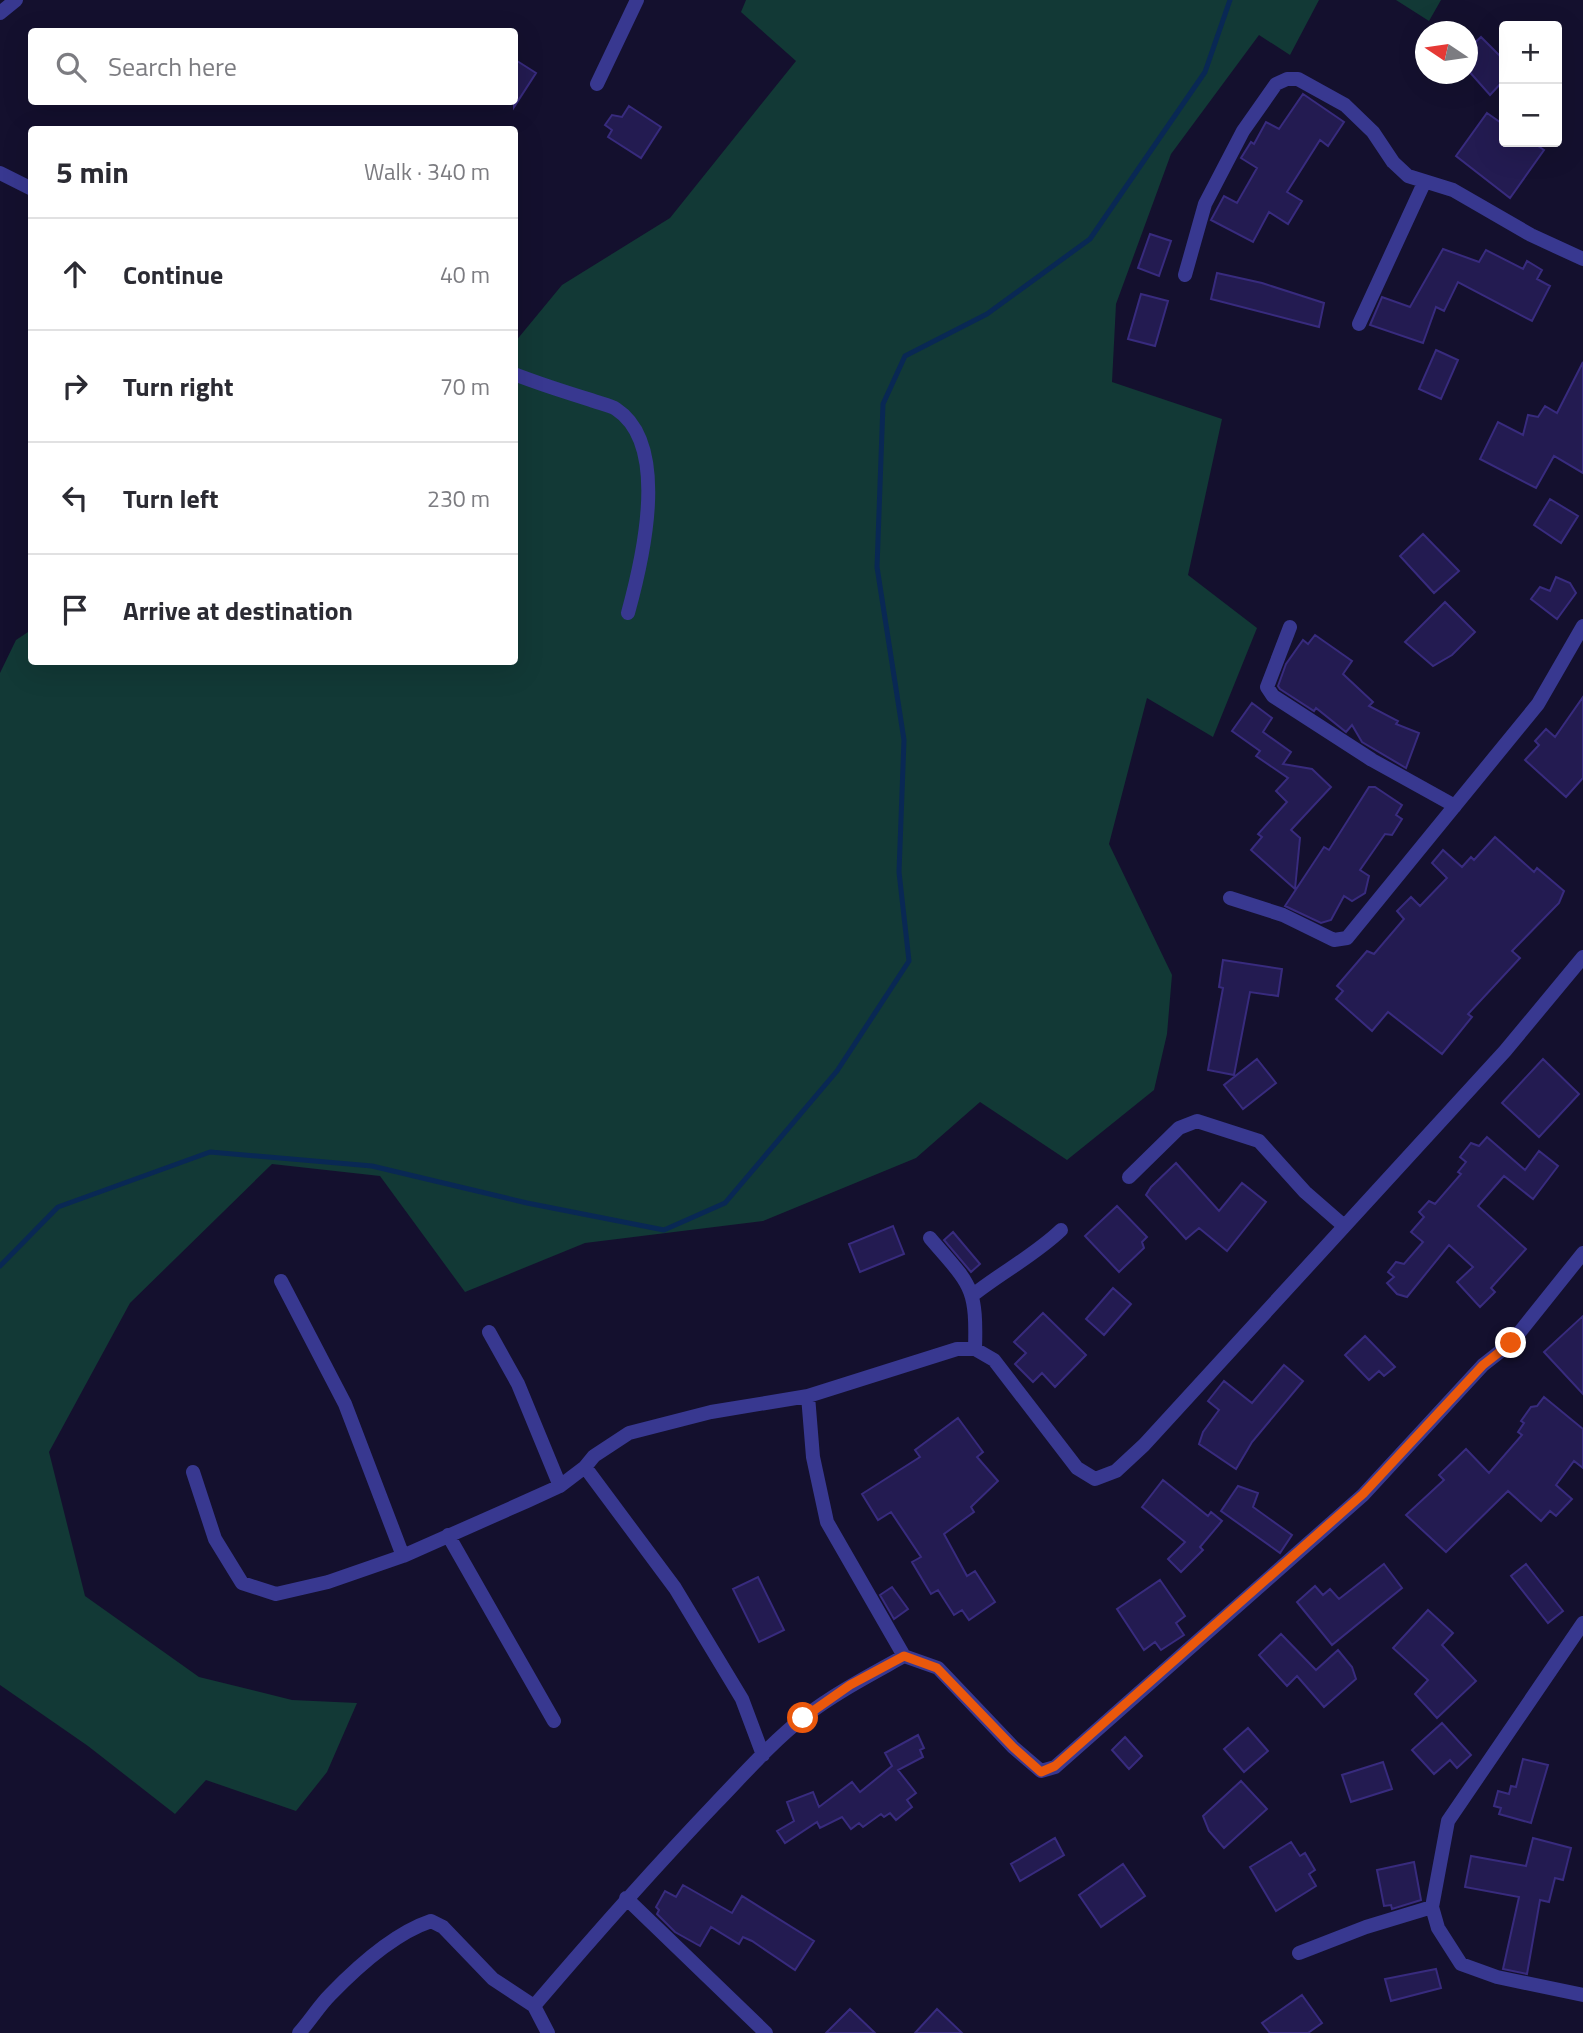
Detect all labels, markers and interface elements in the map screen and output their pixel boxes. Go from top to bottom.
north arrow [1415,21,1478,84]
map controls [1499,21,1562,147]
button: + [1499,21,1562,84]
search box [28,28,518,105]
text: Search here [108,47,237,86]
icon: search [52,48,90,86]
button: − [1499,84,1562,147]
text: 5 min [56,149,129,195]
text: Walk · 340 m [364,154,490,189]
icon: ahead [56,255,94,293]
text: Continue [123,255,223,294]
text: 40 m [440,257,490,292]
icon: right [56,367,94,405]
text: Turn right [123,367,234,406]
text: 70 m [440,369,490,404]
icon: left [56,479,94,517]
text: Turn left [123,479,218,518]
text: 230 m [427,481,490,516]
icon: arrive [56,591,94,629]
text: Arrive at destination [123,591,353,630]
route end [1495,1327,1526,1358]
route start [787,1702,818,1733]

